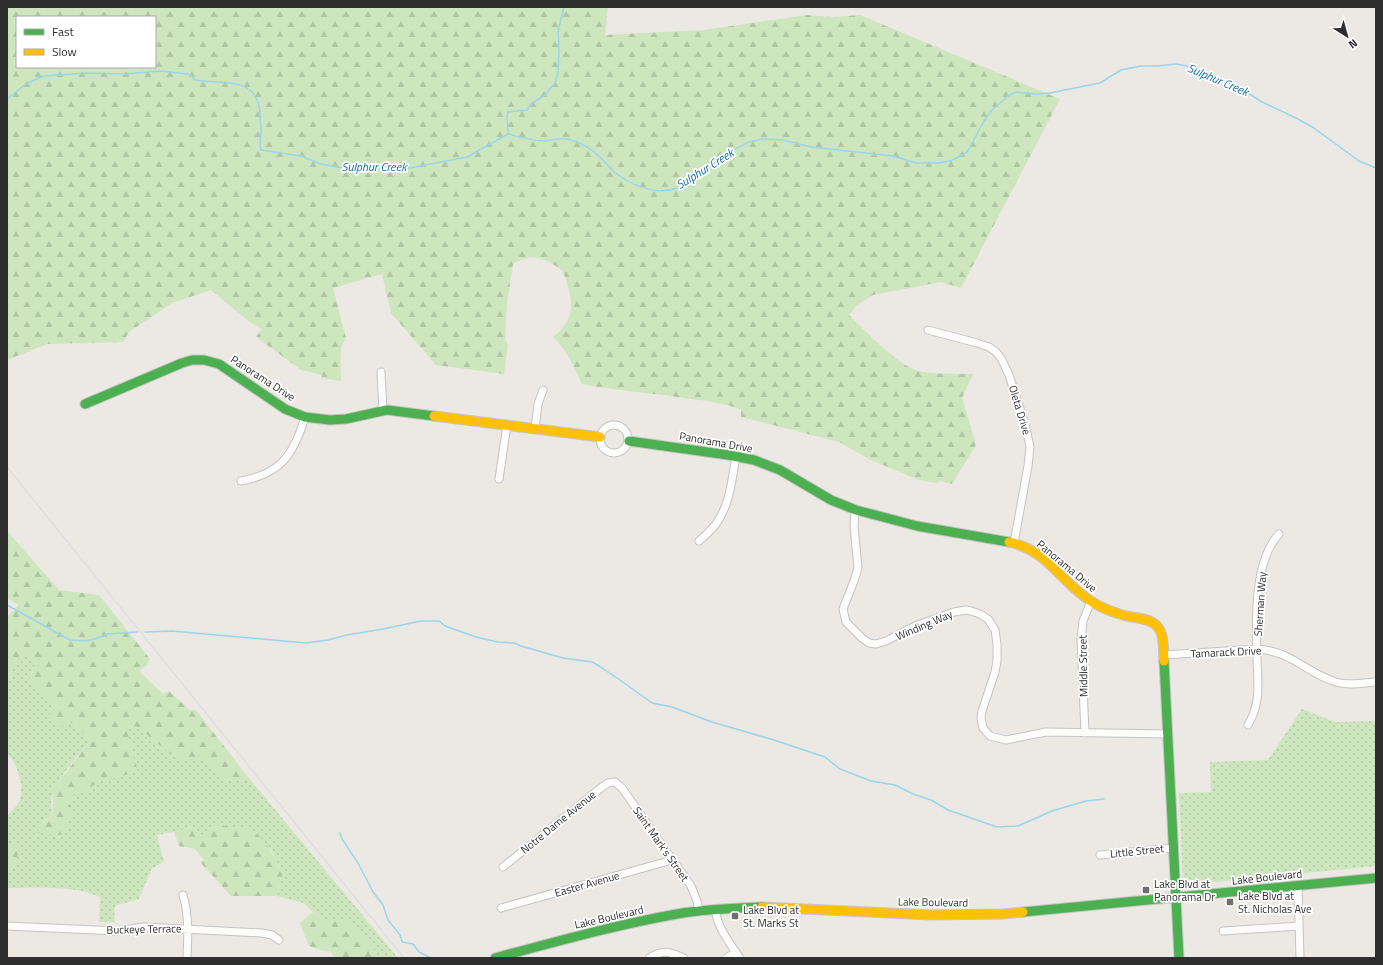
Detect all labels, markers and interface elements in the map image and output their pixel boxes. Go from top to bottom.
legend [16,16,156,68]
north arrow [1327,16,1367,56]
text: Fast [52,22,75,41]
text: N [1345,35,1361,53]
text: Slow [52,42,77,61]
water label: Sulphur Creek [1185,58,1253,102]
water label: Sulphur Creek [672,142,739,194]
water label: Sulphur Creek [341,157,408,176]
street label: Panorama Drive [228,351,299,405]
street label: Oleta Drive [1005,383,1035,437]
street label: Panorama Drive [678,428,754,456]
street label: Panorama Drive [1033,536,1101,596]
street label: Sherman Way [1250,571,1270,637]
street label: Winding Way [893,606,956,644]
street label: Middle Street [1074,635,1092,697]
street label: Tamarack Drive [1190,642,1262,662]
street label: Notre Dame Avenue [517,786,599,857]
street label: Saint Mark's Street [629,803,693,885]
street label: Little Street [1109,840,1165,862]
street label: Lake Boulevard [1231,865,1303,889]
street label: Easter Avenue [553,867,622,901]
place label: Lake Blvd at Panorama Dr [1154,876,1215,905]
marker: Lake Blvd at Panorama Dr [1141,885,1151,895]
place label: Lake Blvd at St. Nicholas Ave [1238,888,1312,917]
street label: Lake Boulevard [898,893,969,911]
marker: Lake Blvd at St. Nicholas Ave [1225,897,1235,907]
street label: Lake Boulevard [573,901,645,933]
place label: Lake Blvd at St. Marks St [743,902,799,931]
marker: Lake Blvd at St. Marks St [730,911,740,921]
street label: Buckeye Terrace [106,920,182,938]

